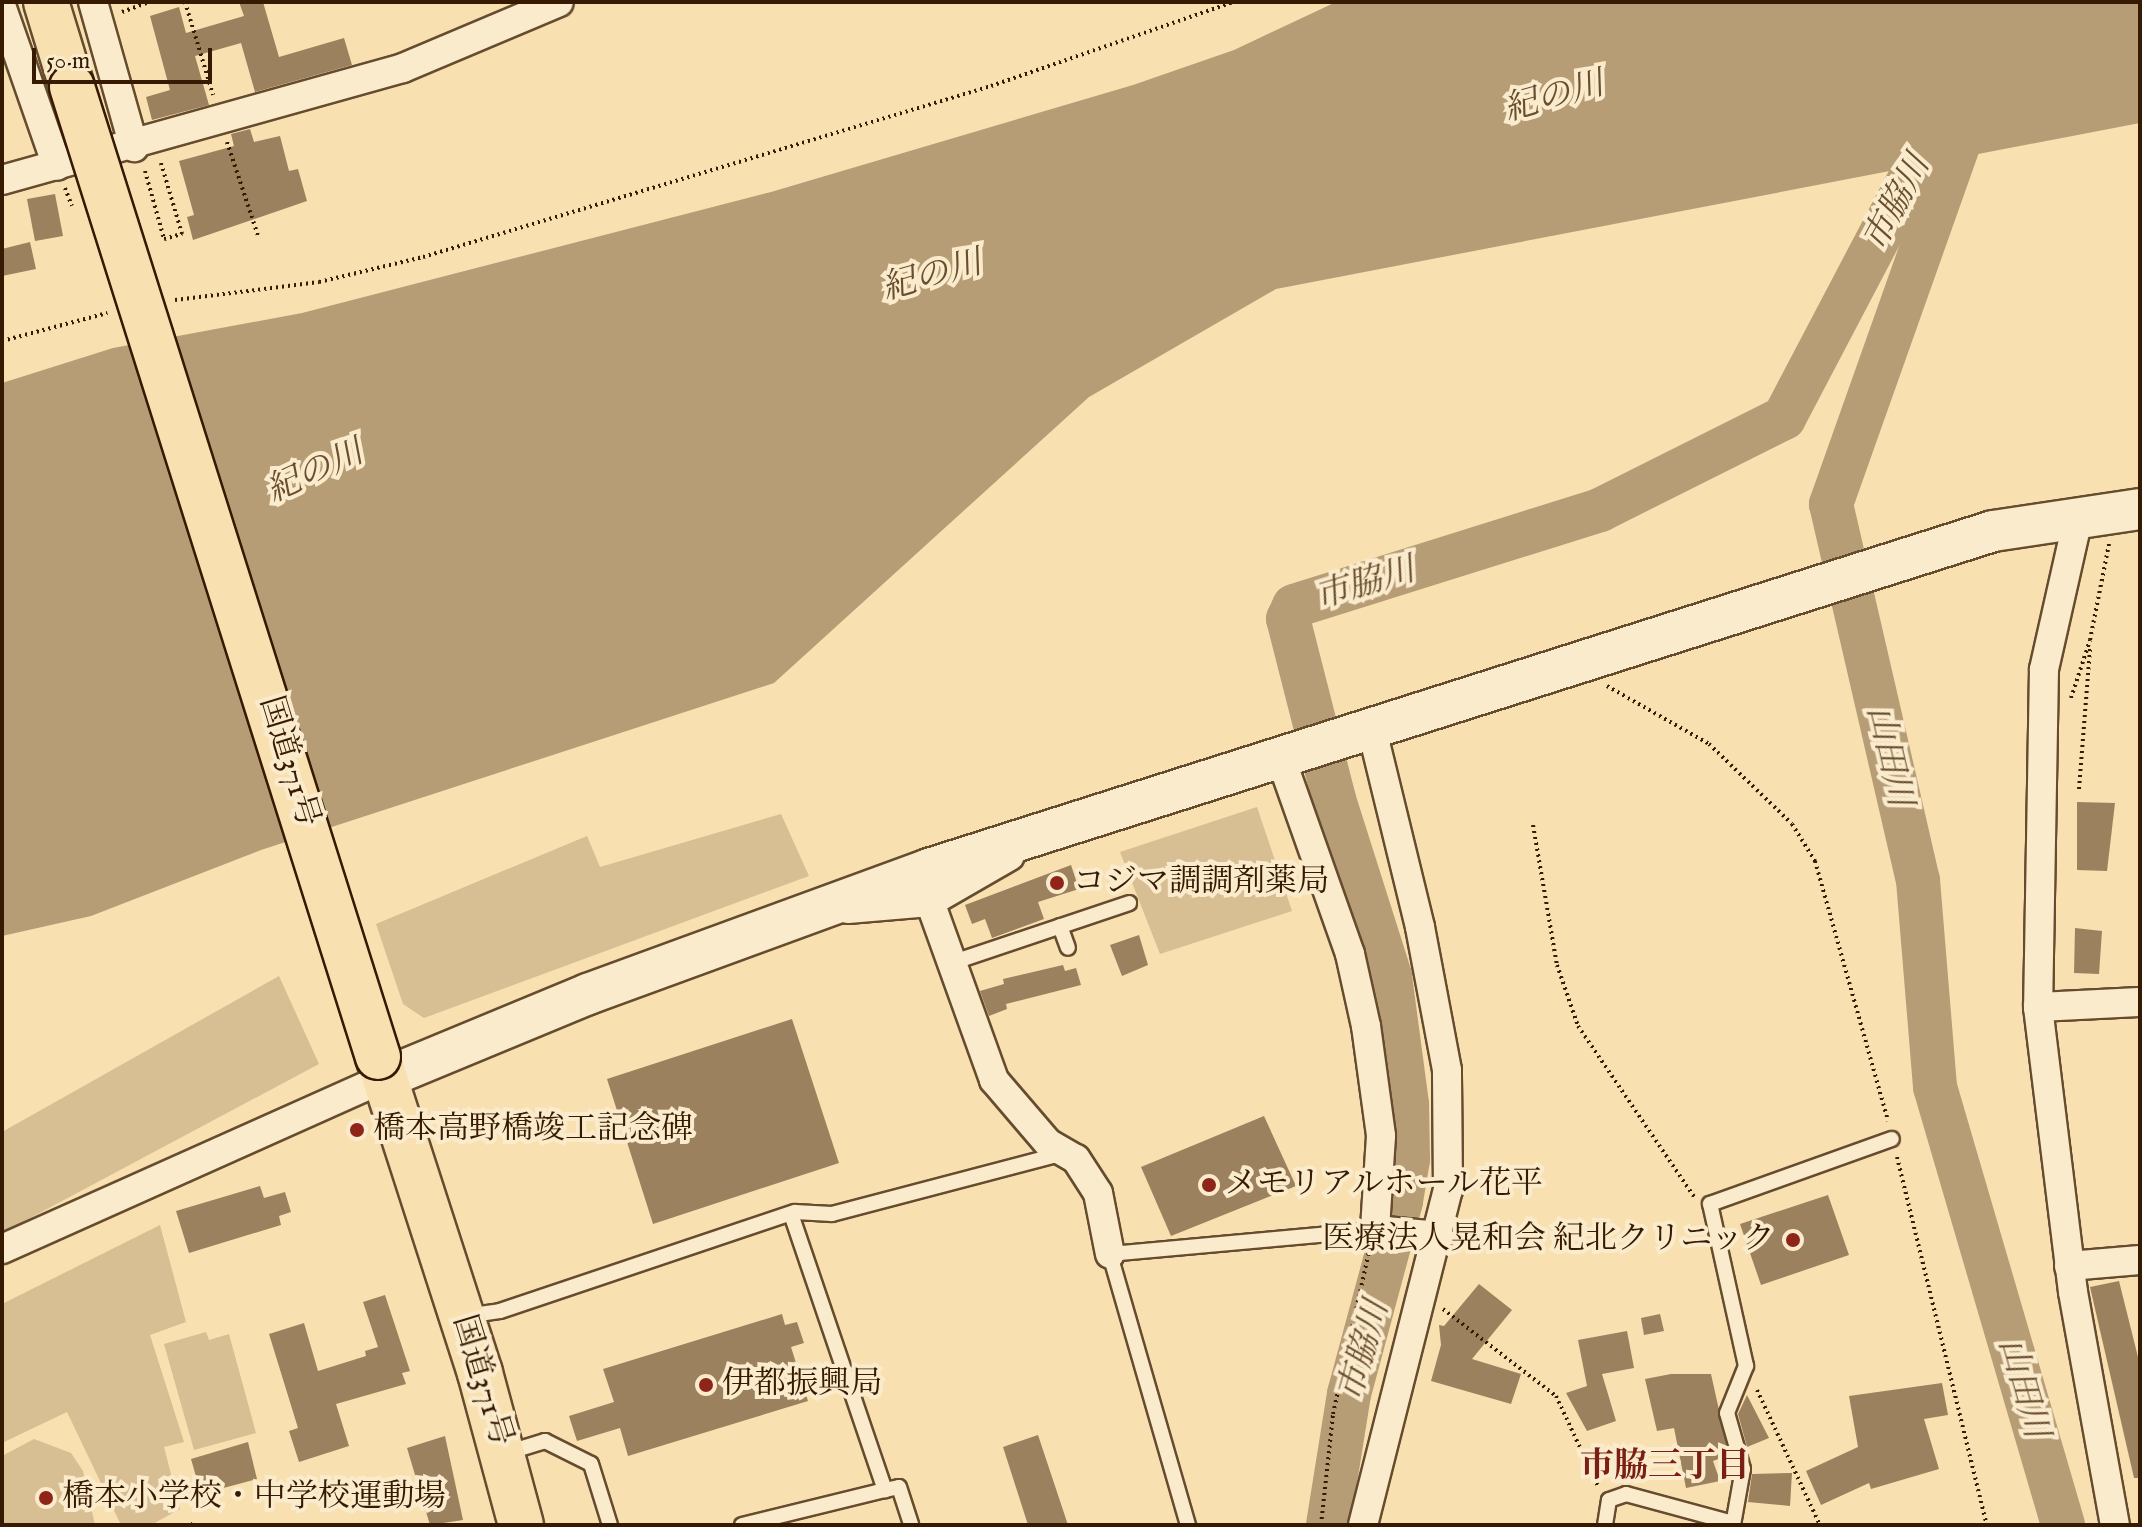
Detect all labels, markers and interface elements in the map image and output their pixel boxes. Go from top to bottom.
scale bar [36,32,216,82]
text: 50 m [46,46,90,77]
water label: 紀の川 [1499,63,1609,131]
water label: 市脇川 [1855,148,1939,258]
water label: 紀の川 [877,242,987,310]
water label: 紀の川 [260,432,370,512]
water label: 市脇川 [1310,550,1420,618]
street label: 国道371号 [250,692,326,832]
water label: 山田川 [1858,702,1920,810]
place label: コジマ調調剤薬局 [1073,864,1329,902]
marker: コジマ調調剤薬局 [1048,874,1066,892]
place label: 橋本高野橋竣工記念碑 [373,1111,693,1149]
marker: 橋本高野橋竣工記念碑 [348,1121,366,1139]
place label: メモリアルホール花平 [1225,1166,1545,1204]
marker: メモリアルホール花平 [1200,1176,1218,1194]
place label: 医療法人晃和会 紀北クリニック [1320,1221,1775,1259]
marker: 医療法人晃和会 紀北クリニック [1782,1229,1804,1251]
water label: 市脇川 [1330,1296,1398,1406]
street label: 国道371号 [443,1311,519,1451]
water label: 山田川 [1989,1333,2057,1443]
place label: 伊都振興局 [722,1366,882,1404]
marker: 伊都振興局 [697,1376,715,1394]
district label: 市脇三丁目 [1580,1447,1750,1487]
place label: 橋本小学校・中学校運動場 [62,1479,446,1517]
marker: 橋本小学校・中学校運動場 [37,1489,55,1507]

